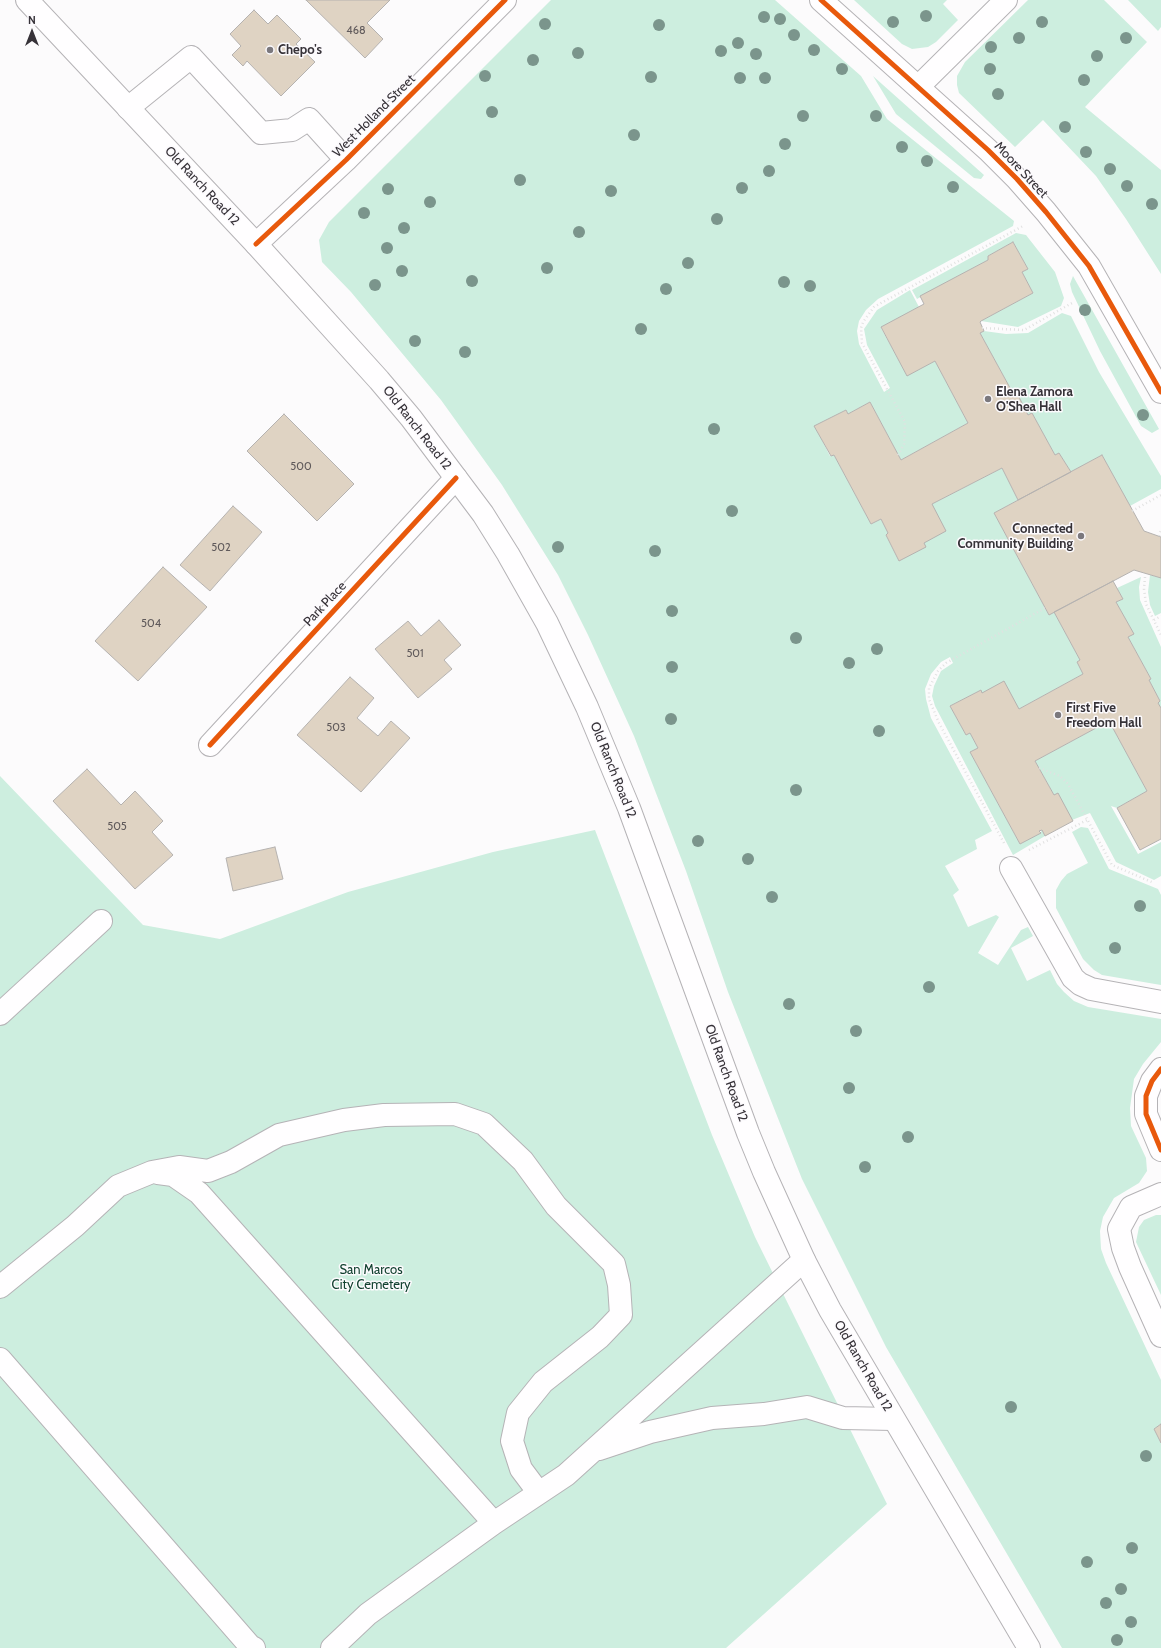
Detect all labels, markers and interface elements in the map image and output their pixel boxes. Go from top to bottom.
north arrow [12,12,52,52]
text: N [28,13,36,27]
house number: 468 [346,24,366,38]
place label: Chepo's [278,42,322,58]
marker: Chepo's [265,45,275,55]
street label: West Holland Street [329,71,419,161]
street label: Moore Street [991,138,1051,202]
street label: Old Ranch Road 12 [161,143,243,229]
street label: Old Ranch Road 12 [379,383,455,473]
place label: Elena Zamora O'Shea Hall [996,384,1073,415]
marker: Elena Zamora O'Shea Hall [983,394,993,404]
house number: 500 [290,460,312,474]
place label: Connected Community Building [957,521,1073,552]
marker: Connected Community Building [1076,531,1086,541]
house number: 502 [211,541,231,555]
street label: Park Place [300,578,350,630]
house number: 504 [141,617,161,631]
house number: 501 [406,647,424,661]
place label: First Five Freedom Hall [1066,700,1142,731]
marker: First Five Freedom Hall [1053,710,1063,720]
street label: Old Ranch Road 12 [587,720,639,820]
house number: 503 [326,721,346,735]
house number: 505 [107,820,127,834]
street label: Old Ranch Road 12 [701,1022,751,1124]
park label: San Marcos City Cemetery [331,1262,411,1293]
street label: Old Ranch Road 12 [831,1318,895,1414]

